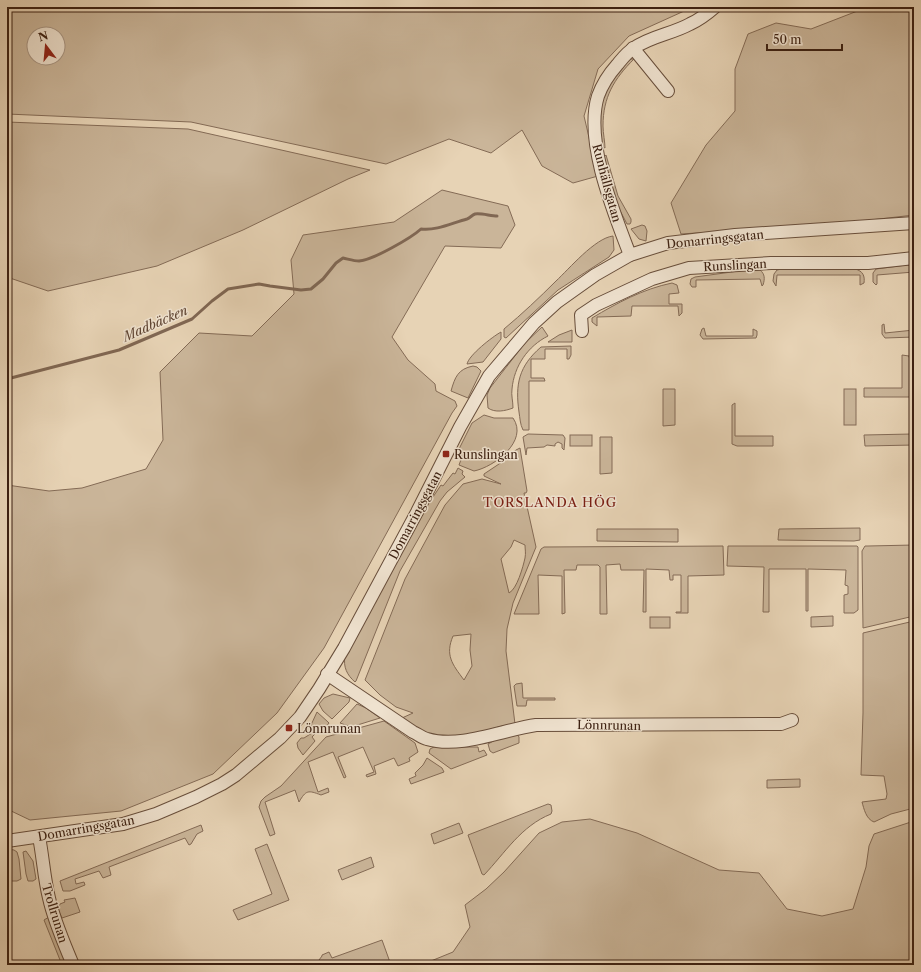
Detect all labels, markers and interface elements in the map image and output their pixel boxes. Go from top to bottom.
north arrow [26,26,66,66]
scale bar [767,26,842,52]
text: N [37,28,50,44]
text: 50 m [773,32,802,47]
street label: Runhällsgatan [589,142,625,224]
street label: Domarringsgatan [665,226,765,252]
street label: Runslingan [703,256,768,274]
water label: Madbäcken [118,302,190,345]
place label: Runslingan [454,447,518,462]
marker: Runslingan [441,449,451,459]
street label: Domarringsgatan [385,468,445,562]
district label: TORSLANDA HÖG [483,494,617,510]
street label: Lönnrunan [577,717,642,733]
place label: Lönnrunan [297,721,362,736]
marker: Lönnrunan [284,723,294,733]
street label: Domarringsgatan [36,812,136,844]
street label: Trollrunan [39,881,71,945]

